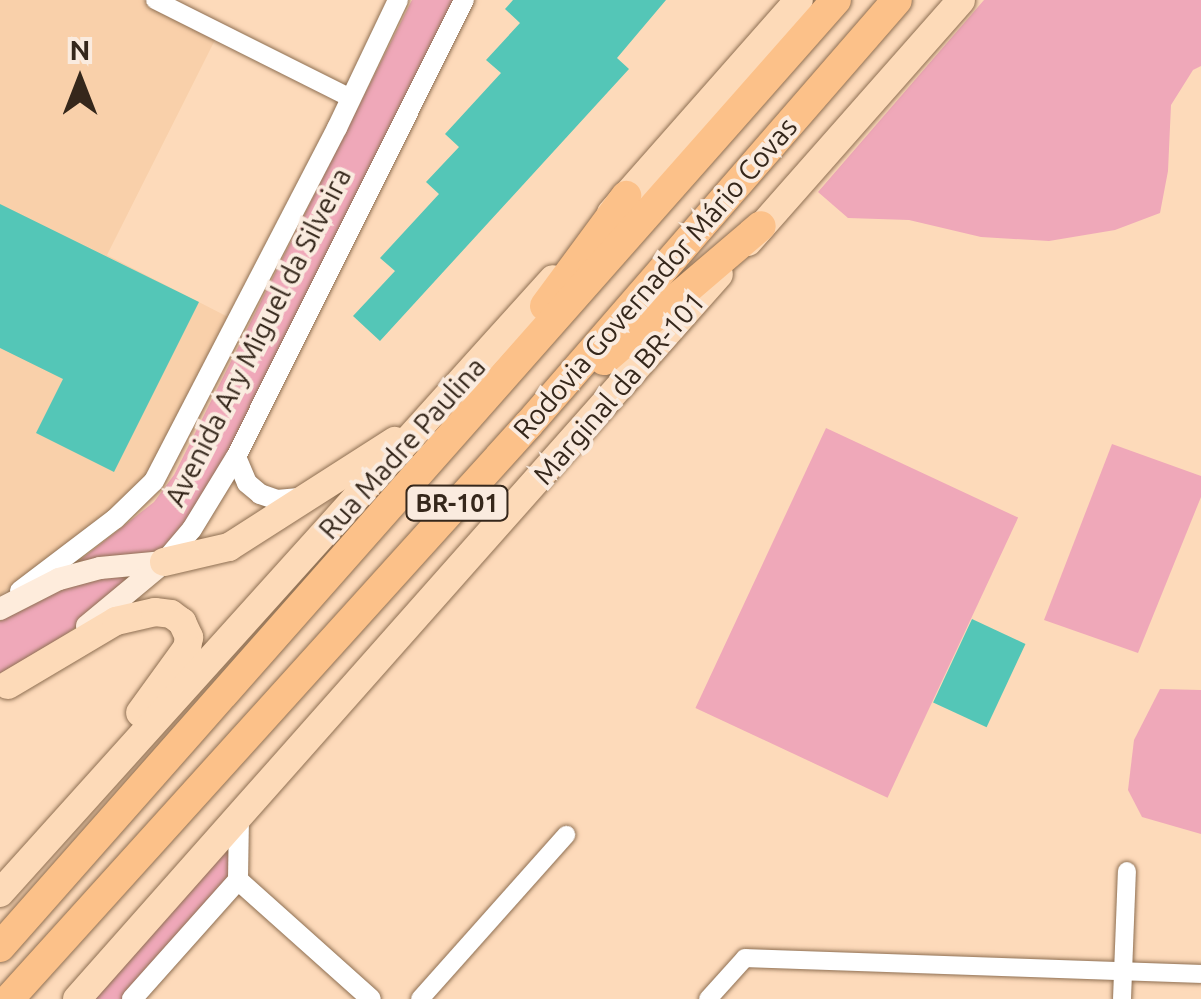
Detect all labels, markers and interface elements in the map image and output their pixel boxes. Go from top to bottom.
north arrow [30,30,130,130]
text: N [70,34,90,65]
street label: Rodovia Governador Mário Covas [506,110,804,446]
street label: Avenida Ary Miguel da Silveira [158,162,358,512]
street label: Marginal da BR-101 [526,285,712,491]
street label: Rua Madre Paulina [311,350,493,546]
road number: BR-101 [404,483,510,523]

